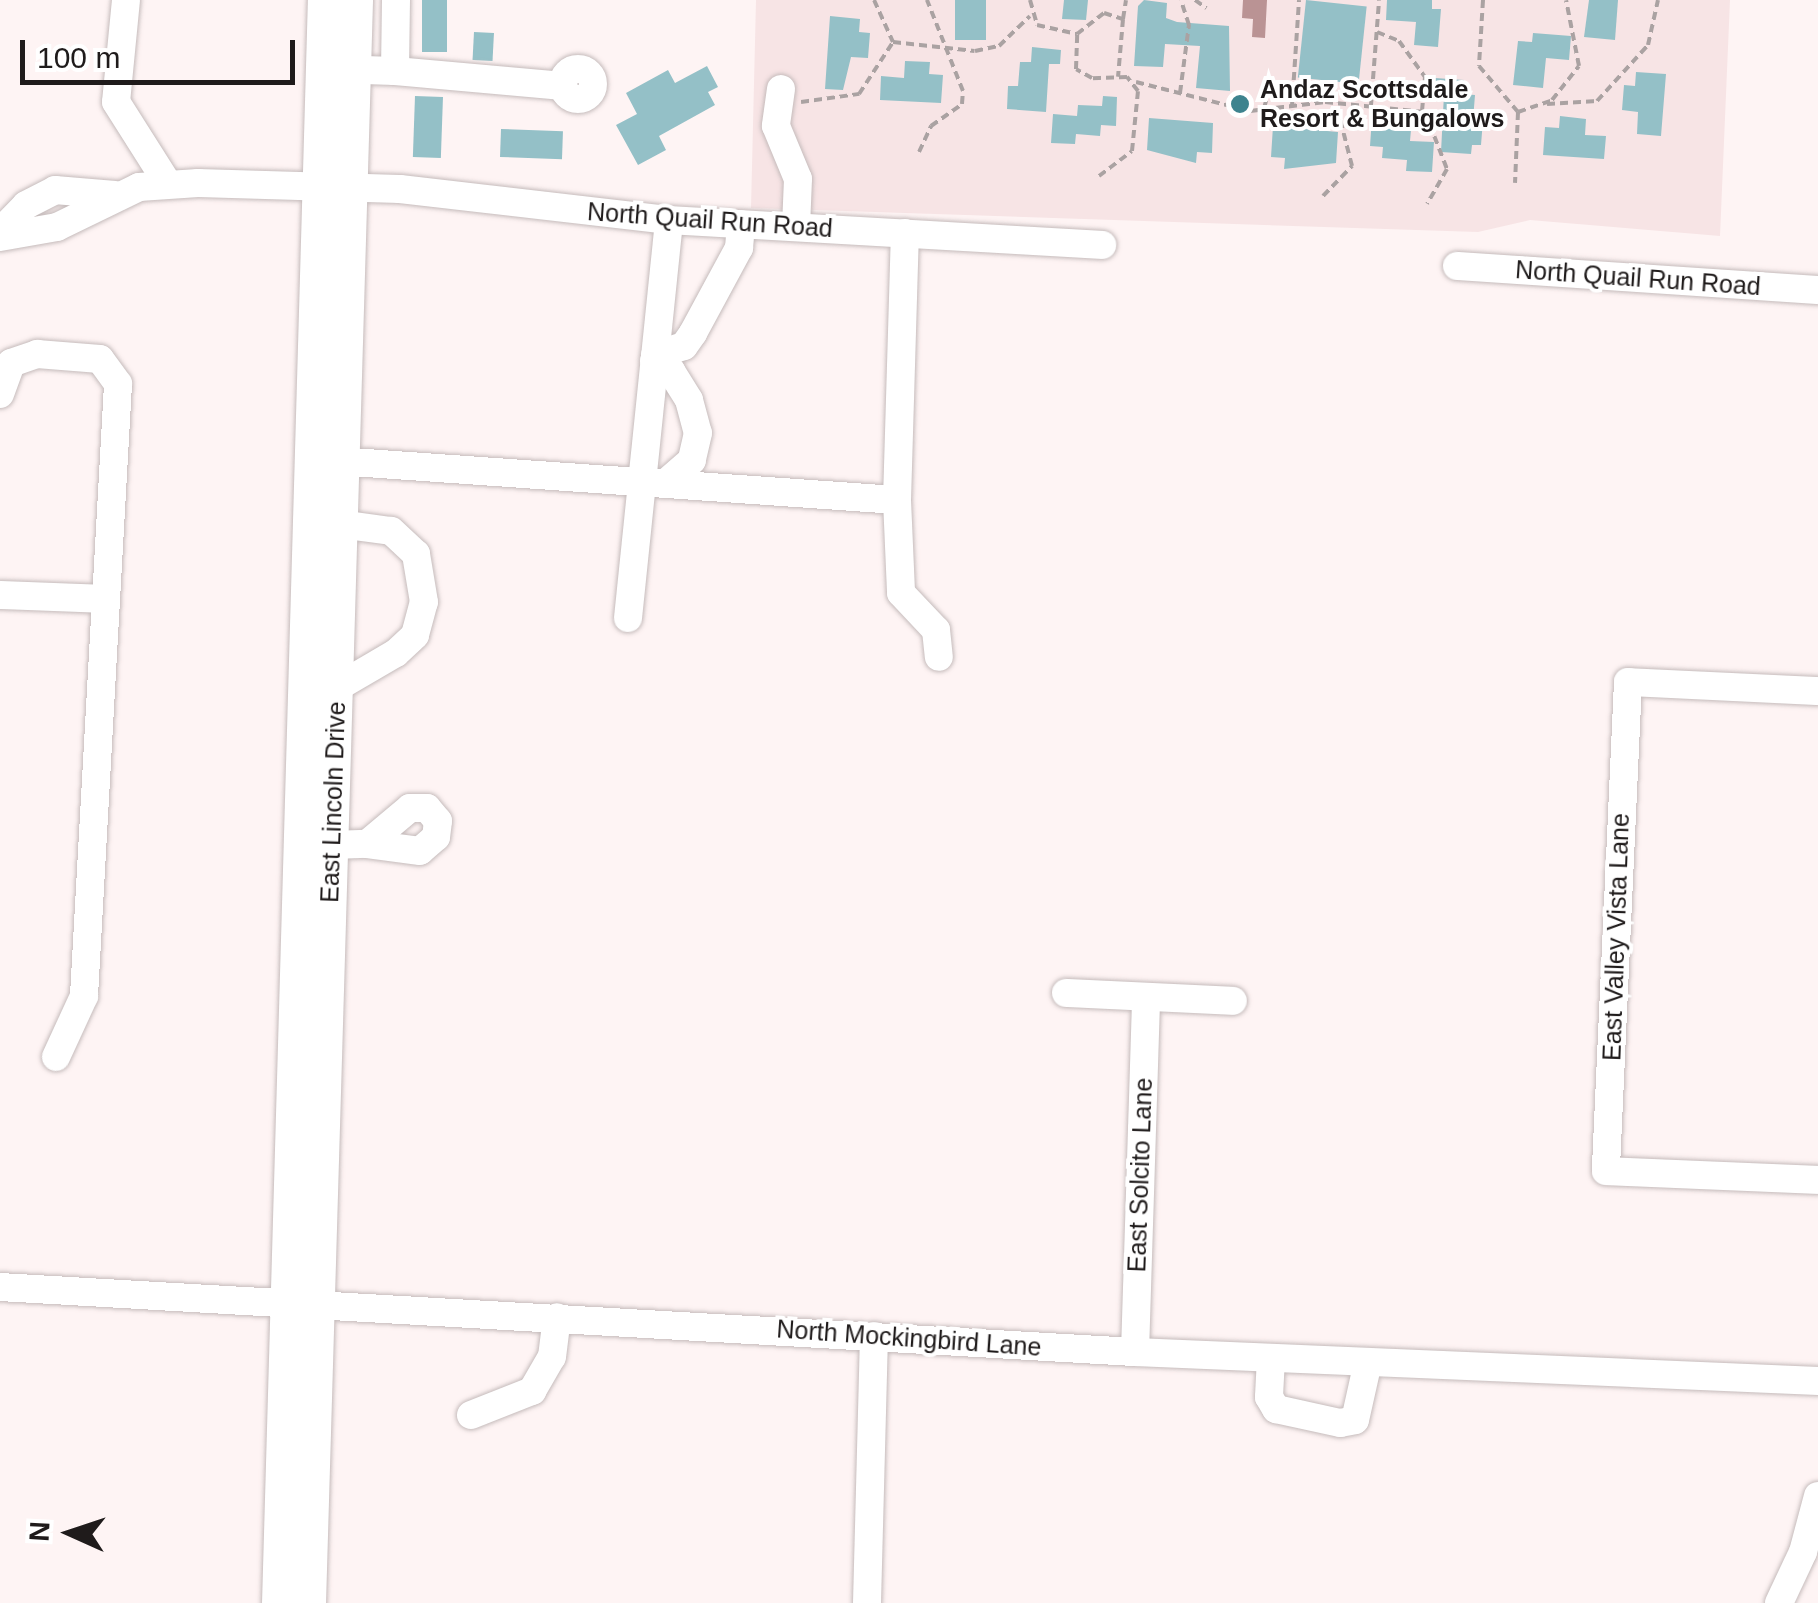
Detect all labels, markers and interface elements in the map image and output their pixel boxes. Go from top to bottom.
scale bar [25,20,300,82]
text: 100 m [37,41,120,74]
place label: Andaz Scottsdale Resort & Bungalows [1260,75,1504,134]
marker: Andaz Scottsdale Resort & Bungalows [1229,93,1251,115]
street label: North Quail Run Road [586,196,834,244]
street label: North Quail Run Road [1514,254,1762,302]
street label: East Lincoln Drive [314,701,352,903]
street label: East Valley Vista Lane [1597,813,1635,1061]
street label: East Solcito Lane [1122,1077,1158,1273]
street label: North Mockingbird Lane [776,1314,1042,1362]
north arrow [20,1483,120,1583]
text: N [24,1520,56,1542]

